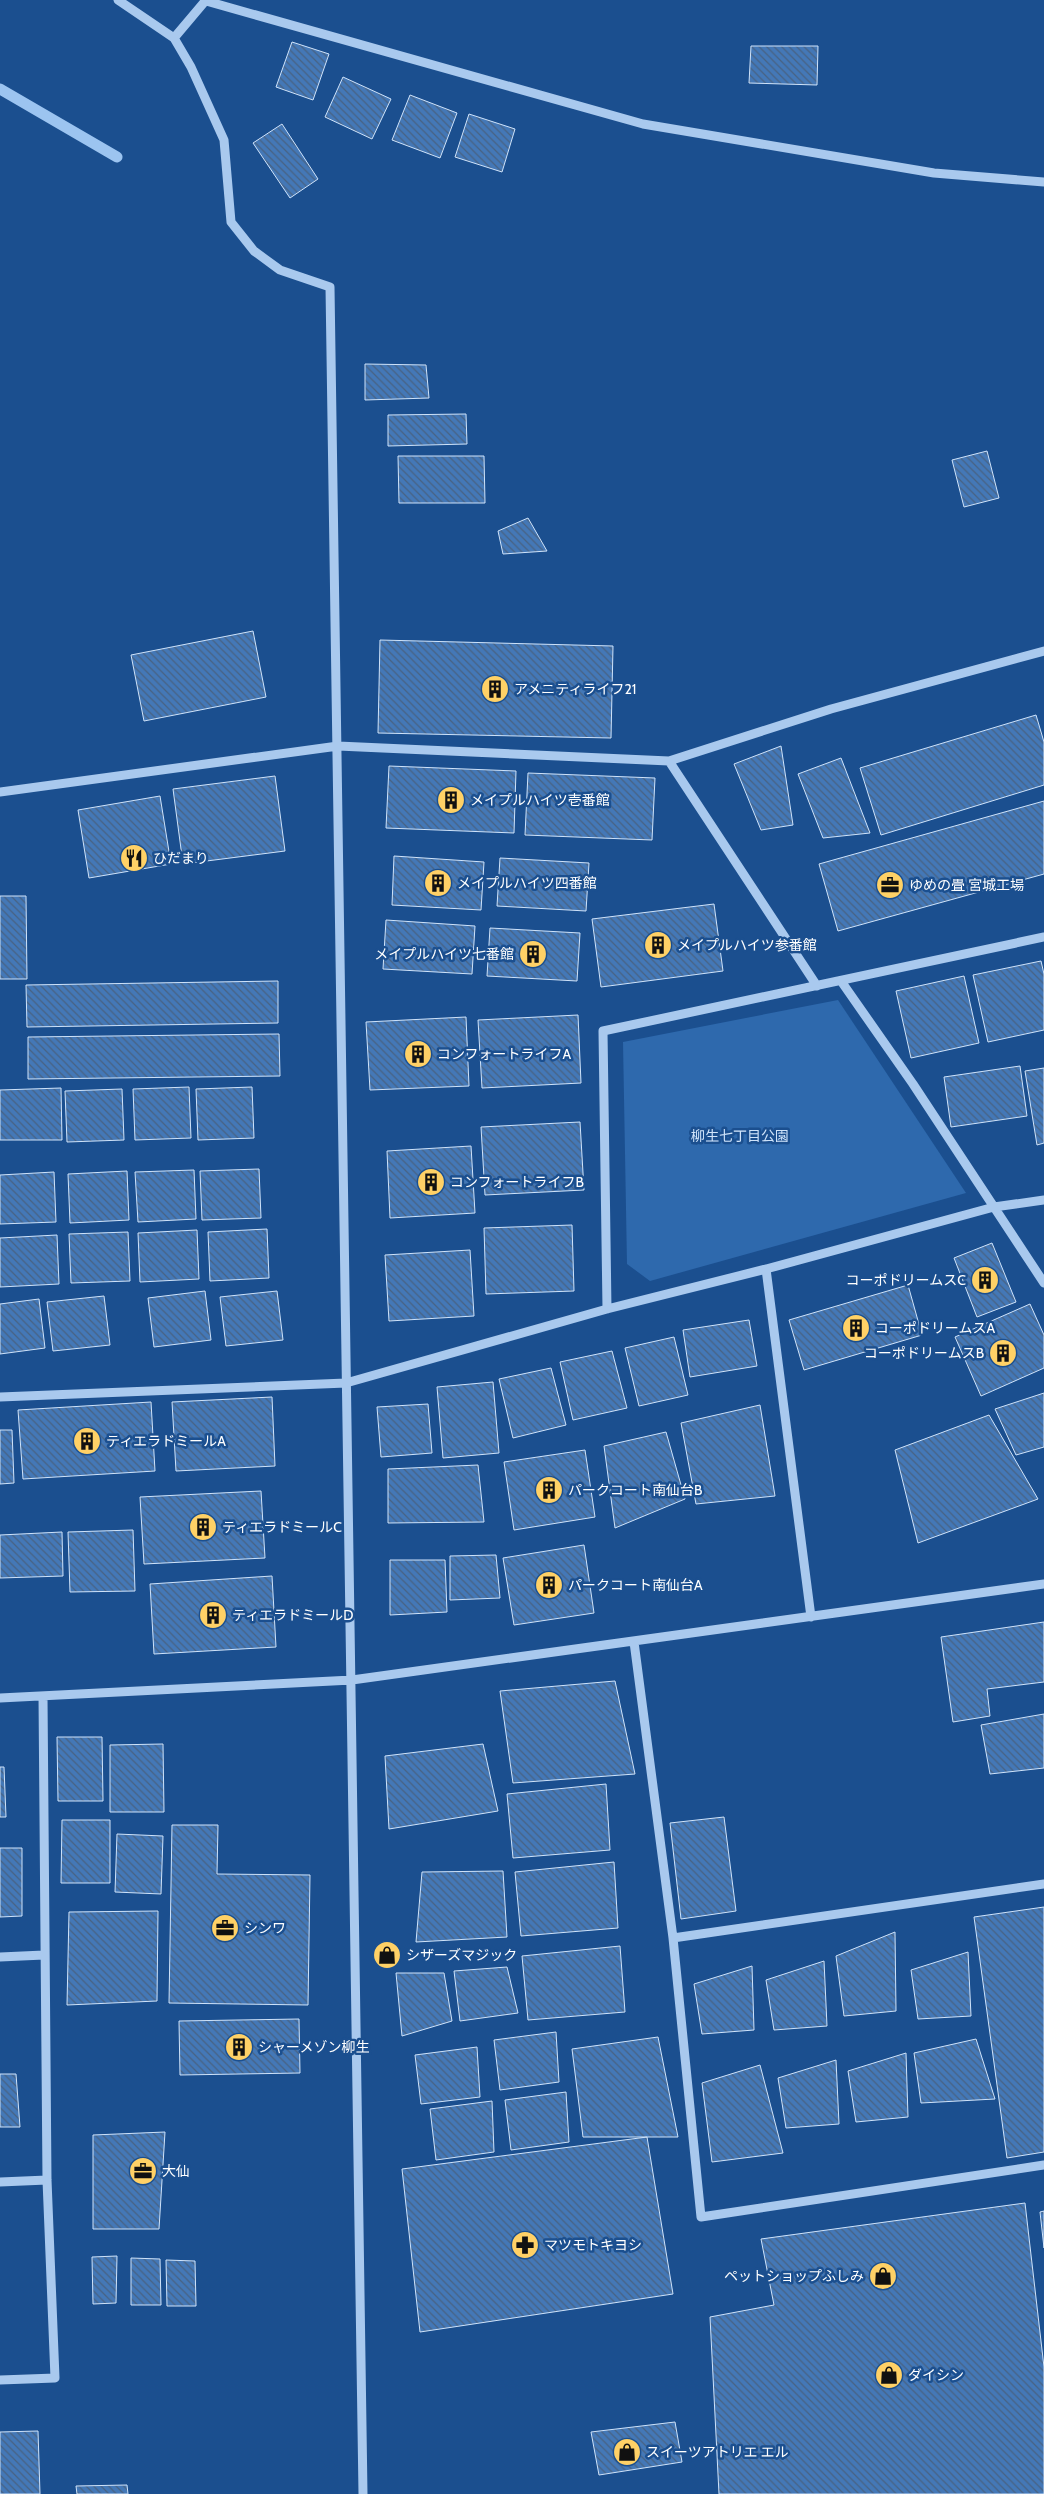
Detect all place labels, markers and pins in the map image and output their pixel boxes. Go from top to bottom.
building icon: アメニティライフ21 [480,674,510,704]
place label: アメニティライフ21 [514,680,636,698]
building icon: メイプルハイツ壱番館 [436,785,466,815]
place label: メイプルハイツ壱番館 [470,791,610,809]
restaurant icon: ひだまり [119,843,149,873]
place label: ひだまり [153,849,209,867]
building icon: メイプルハイツ四番館 [423,868,453,898]
office icon: ゆめの畳 宮城工場 [875,870,905,900]
place label: メイプルハイツ四番館 [457,874,597,892]
place label: ゆめの畳 宮城工場 [909,876,1024,894]
building icon: メイプルハイツ参番館 [643,930,673,960]
place label: メイプルハイツ参番館 [677,936,817,954]
building icon: メイプルハイツ七番館 [518,939,548,969]
place label: メイプルハイツ七番館 [374,945,514,963]
building icon: コンフォートライフA [403,1039,433,1069]
place label: コンフォートライフA [437,1045,572,1063]
building icon: コンフォートライフB [416,1167,446,1197]
place label: コンフォートライフB [450,1173,584,1191]
building icon: コーポドリームスC [970,1265,1000,1295]
place label: コーポドリームスC [846,1271,966,1289]
building icon: コーポドリームスA [841,1313,871,1343]
place label: コーポドリームスA [875,1319,996,1337]
building icon: コーポドリームスB [988,1338,1018,1368]
place label: コーポドリームスB [864,1344,984,1362]
building icon: ティエラドミールA [72,1426,102,1456]
place label: ティエラドミールA [106,1432,226,1450]
building icon: パークコート南仙台B [534,1475,564,1505]
place label: パークコート南仙台B [568,1481,702,1499]
building icon: ティエラドミールC [188,1512,218,1542]
place label: ティエラドミールC [222,1518,342,1536]
building icon: パークコート南仙台A [534,1570,564,1600]
place label: パークコート南仙台A [568,1576,703,1594]
building icon: ティエラドミールD [198,1600,228,1630]
place label: ティエラドミールD [232,1606,353,1624]
office icon: シンワ [210,1913,240,1943]
place label: シンワ [244,1919,286,1937]
shop icon: シザーズマジック [372,1940,402,1970]
place label: シザーズマジック [406,1946,517,1964]
building icon: シャーメゾン柳生 [224,2032,254,2062]
place label: シャーメゾン柳生 [258,2038,369,2056]
office icon: 大仙 [128,2156,158,2186]
place label: 大仙 [162,2162,190,2180]
pharmacy icon: マツモトキヨシ [510,2230,540,2260]
place label: マツモトキヨシ [544,2236,642,2254]
shop icon: ペットショップふしみ [868,2261,898,2291]
place label: ペットショップふしみ [724,2267,864,2285]
shop icon: ダイシン [874,2360,904,2390]
place label: ダイシン [908,2366,964,2384]
shop icon: スイーツアトリエ エル [612,2437,642,2467]
place label: スイーツアトリエ エル [646,2443,789,2461]

